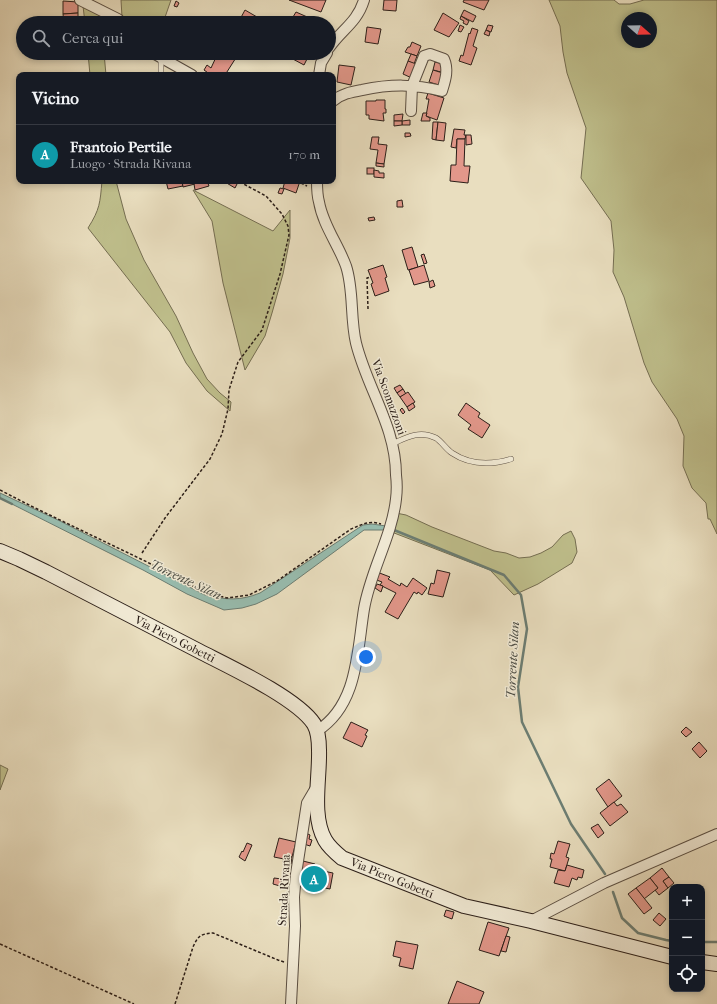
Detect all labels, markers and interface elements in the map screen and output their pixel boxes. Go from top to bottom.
north arrow [621,12,657,48]
search box [16,16,336,60]
icon: search [30,27,52,49]
text: Cerca qui [62,29,123,47]
text: Vicino [32,88,79,108]
text: Frantoio Pertile [70,138,172,156]
text: A [41,147,49,162]
text: 170 m [288,147,320,162]
text: Luogo · Strada Rivana [70,156,191,171]
street label: Via Scomazzoni [368,356,409,437]
water label: Torrente Silan [148,556,224,603]
street label: Via Piero Gobetti [131,612,218,666]
water label: Torrente Silan [503,621,522,699]
your location [356,647,376,667]
street label: Strada Rivana [275,853,293,926]
street label: Via Piero Gobetti [347,855,436,901]
pin: A [301,864,327,894]
map controls [669,884,705,992]
button: + [669,884,705,920]
button: − [669,920,705,956]
button: locate [669,956,705,992]

